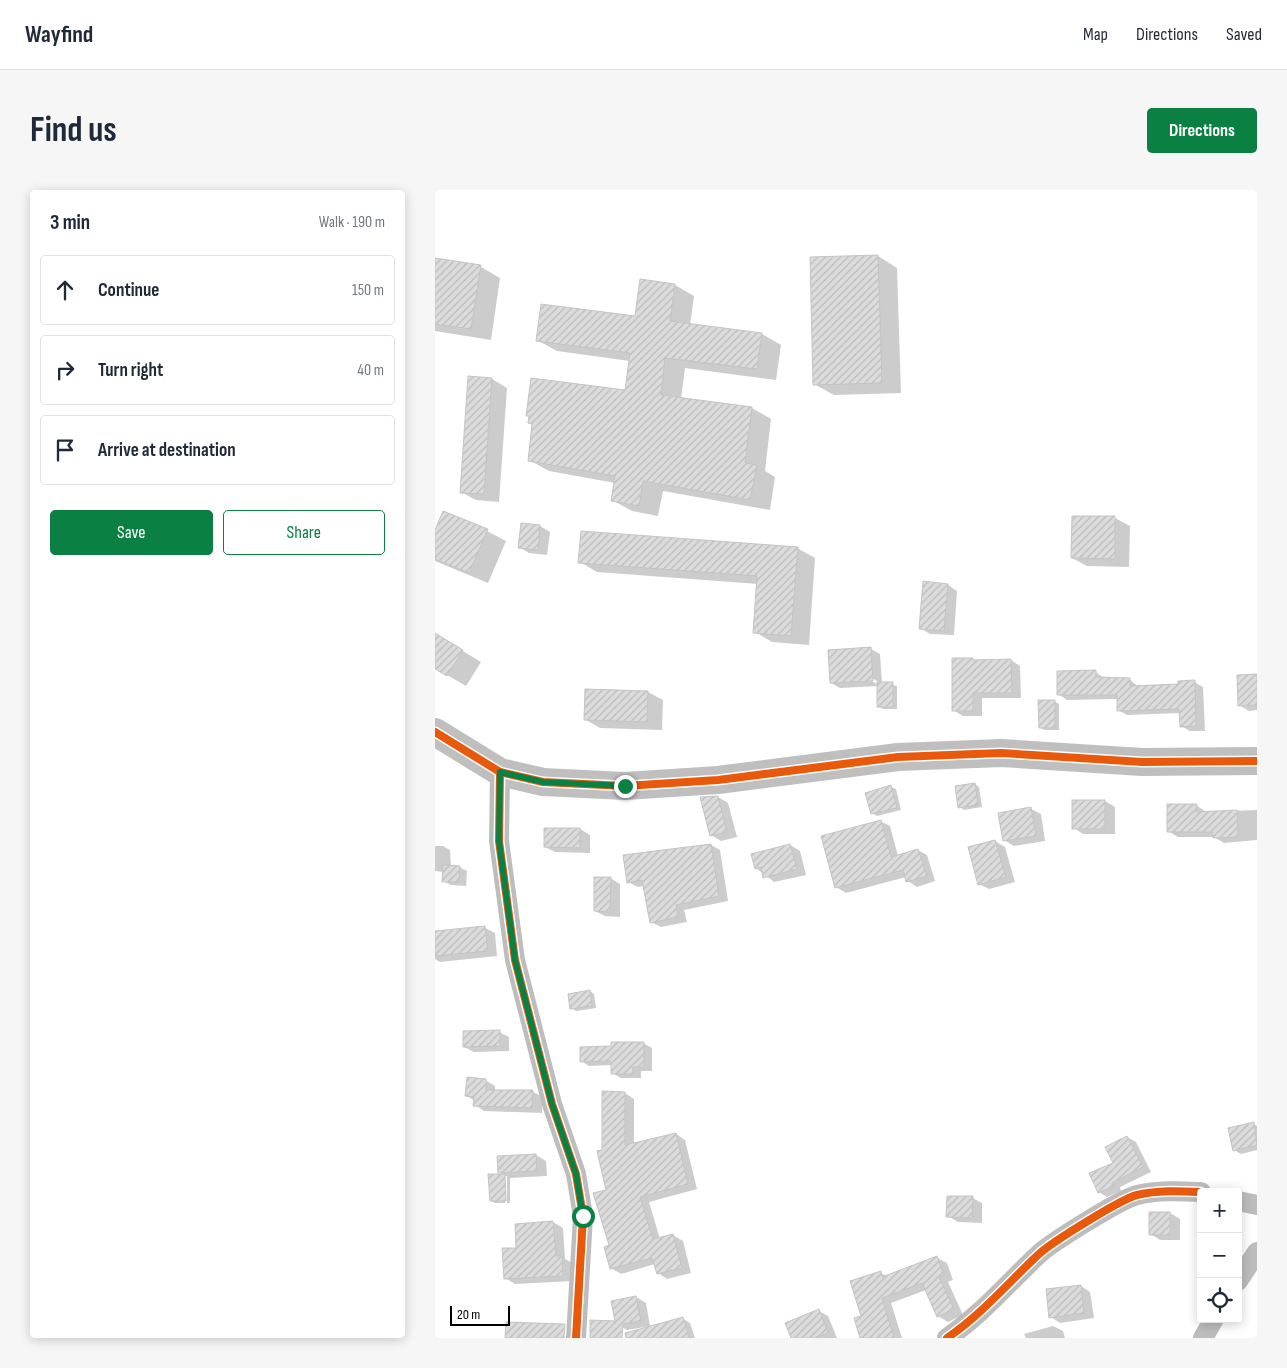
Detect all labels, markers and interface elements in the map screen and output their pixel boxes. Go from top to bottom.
text: Wayfind [25,20,93,49]
text: Map [1083,24,1108,45]
text: Directions [1136,24,1198,45]
text: Saved [1226,24,1262,45]
button: Directions [1147,108,1257,153]
text: Find us [30,109,117,152]
text: 3 min [50,210,90,235]
text: Walk · 190 m [319,213,385,232]
icon: ahead [51,276,79,304]
text: Continue [98,279,159,302]
text: 150 m [352,281,384,300]
icon: right [51,356,79,384]
text: Turn right [98,359,163,382]
text: 40 m [357,361,384,380]
icon: arrive [51,436,79,464]
text: Arrive at destination [98,439,236,462]
button: Save [50,510,213,555]
button: Share [223,510,385,555]
route end [614,775,637,798]
map controls [1197,1188,1242,1323]
button: + [1197,1188,1242,1233]
route start [572,1205,595,1228]
button: − [1197,1233,1242,1278]
button: locate [1197,1278,1242,1323]
scale bar [450,1303,510,1326]
text: 20 m [457,1306,480,1323]

